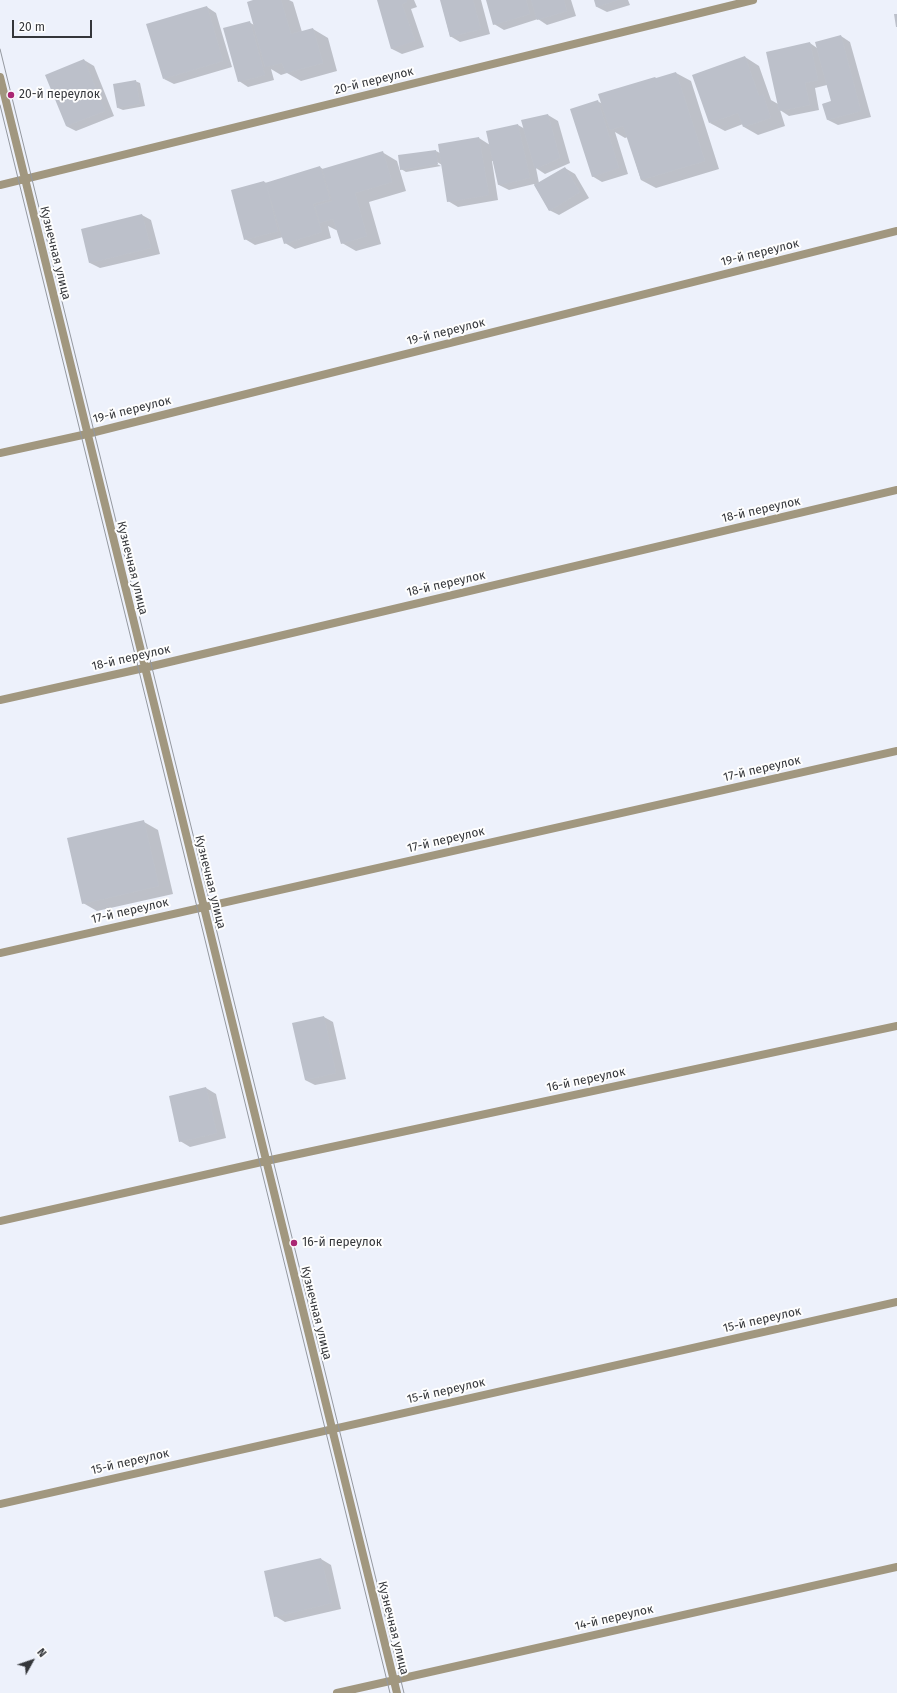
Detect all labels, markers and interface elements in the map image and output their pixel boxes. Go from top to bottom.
scale bar [14,12,94,38]
text: 20 m [19,20,45,34]
street label: 20-й переулок [333,64,415,98]
place label: 20-й переулок [19,88,100,102]
marker: 20-й переулок [6,90,16,100]
street label: Кузнечная улица [36,205,74,301]
street label: 19-й переулок [720,236,800,270]
street label: 19-й переулок [406,315,486,349]
street label: 19-й переулок [92,393,172,427]
street label: 18-й переулок [720,494,802,526]
street label: Кузнечная улица [113,520,151,616]
street label: 18-й переулок [405,568,487,600]
street label: 18-й переулок [90,642,172,674]
street label: 17-й переулок [722,753,802,785]
street label: 17-й переулок [406,824,486,856]
street label: Кузнечная улица [191,834,229,930]
street label: 17-й переулок [90,895,170,927]
street label: 16-й переулок [545,1065,627,1095]
place label: 16-й переулок [302,1236,382,1250]
marker: 16-й переулок [289,1238,299,1248]
street label: Кузнечная улица [297,1265,335,1361]
street label: 15-й переулок [722,1304,802,1336]
street label: 15-й переулок [406,1375,486,1407]
street label: 15-й переулок [90,1446,170,1478]
street label: Кузнечная улица [374,1580,412,1676]
street label: 14-й переулок [573,1602,655,1634]
north arrow [12,1641,52,1681]
text: N [34,1646,49,1660]

